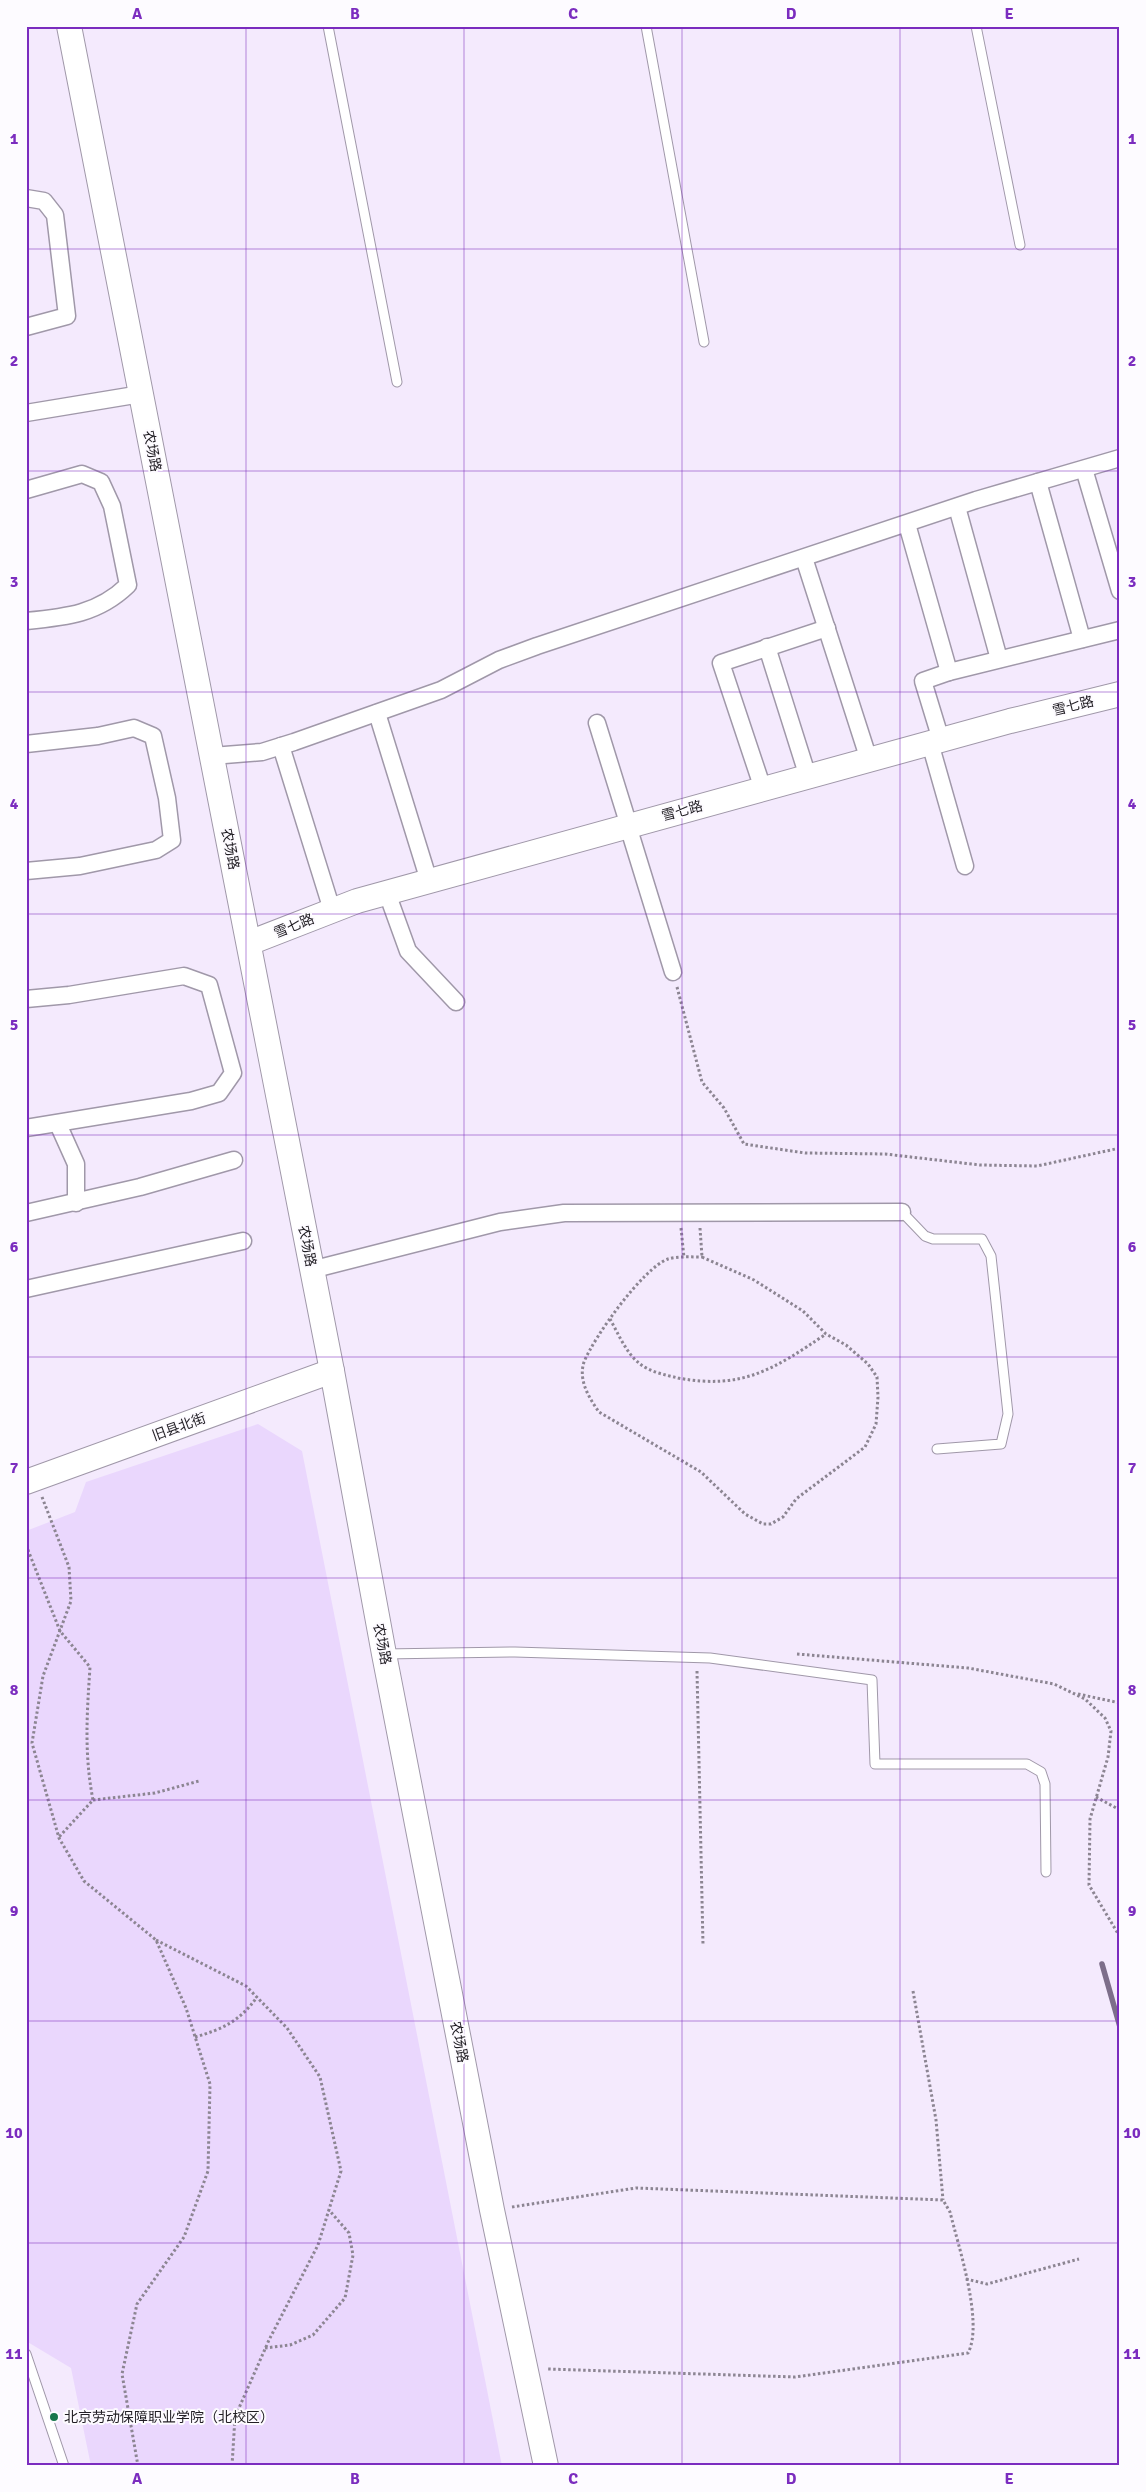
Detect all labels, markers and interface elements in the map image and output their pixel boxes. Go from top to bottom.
text: A [132,4,143,24]
text: B [350,4,360,24]
text: C [568,4,578,24]
text: D [786,4,797,24]
text: E [1004,4,1014,24]
text: 1 [10,129,19,149]
text: 1 [1128,129,1137,149]
text: 2 [10,351,18,371]
text: 2 [1128,351,1136,371]
street label: 农场路 [140,429,164,473]
text: 3 [10,572,18,592]
text: 3 [1128,572,1136,592]
street label: 雪七路 [1051,693,1095,719]
text: 4 [10,794,19,814]
text: 4 [1128,794,1137,814]
street label: 雪七路 [660,797,704,825]
street label: 农场路 [218,827,242,871]
street label: 雪七路 [271,910,317,942]
text: 5 [10,1015,18,1035]
text: 5 [1128,1015,1136,1035]
street label: 农场路 [295,1224,319,1268]
text: 6 [10,1237,19,1257]
text: 6 [1128,1237,1137,1257]
street label: 旧县北街 [150,1409,208,1445]
text: 7 [10,1458,19,1478]
text: 7 [1128,1458,1137,1478]
street label: 农场路 [370,1622,394,1666]
text: 8 [10,1680,19,1700]
text: 8 [1128,1680,1137,1700]
text: 9 [10,1901,19,1921]
text: 9 [1128,1901,1137,1921]
street label: 农场路 [447,2020,471,2064]
text: 10 [5,2123,23,2143]
text: 10 [1123,2123,1141,2143]
text: 11 [5,2344,23,2364]
text: 11 [1123,2344,1141,2364]
place label: 北京劳动保障职业学院（北校区） [64,2409,274,2426]
marker: 北京劳动保障职业学院（北校区） [48,2411,60,2423]
text: A [132,2469,143,2489]
text: B [350,2469,360,2489]
text: C [568,2469,578,2489]
text: D [786,2469,797,2489]
text: E [1004,2469,1014,2489]

